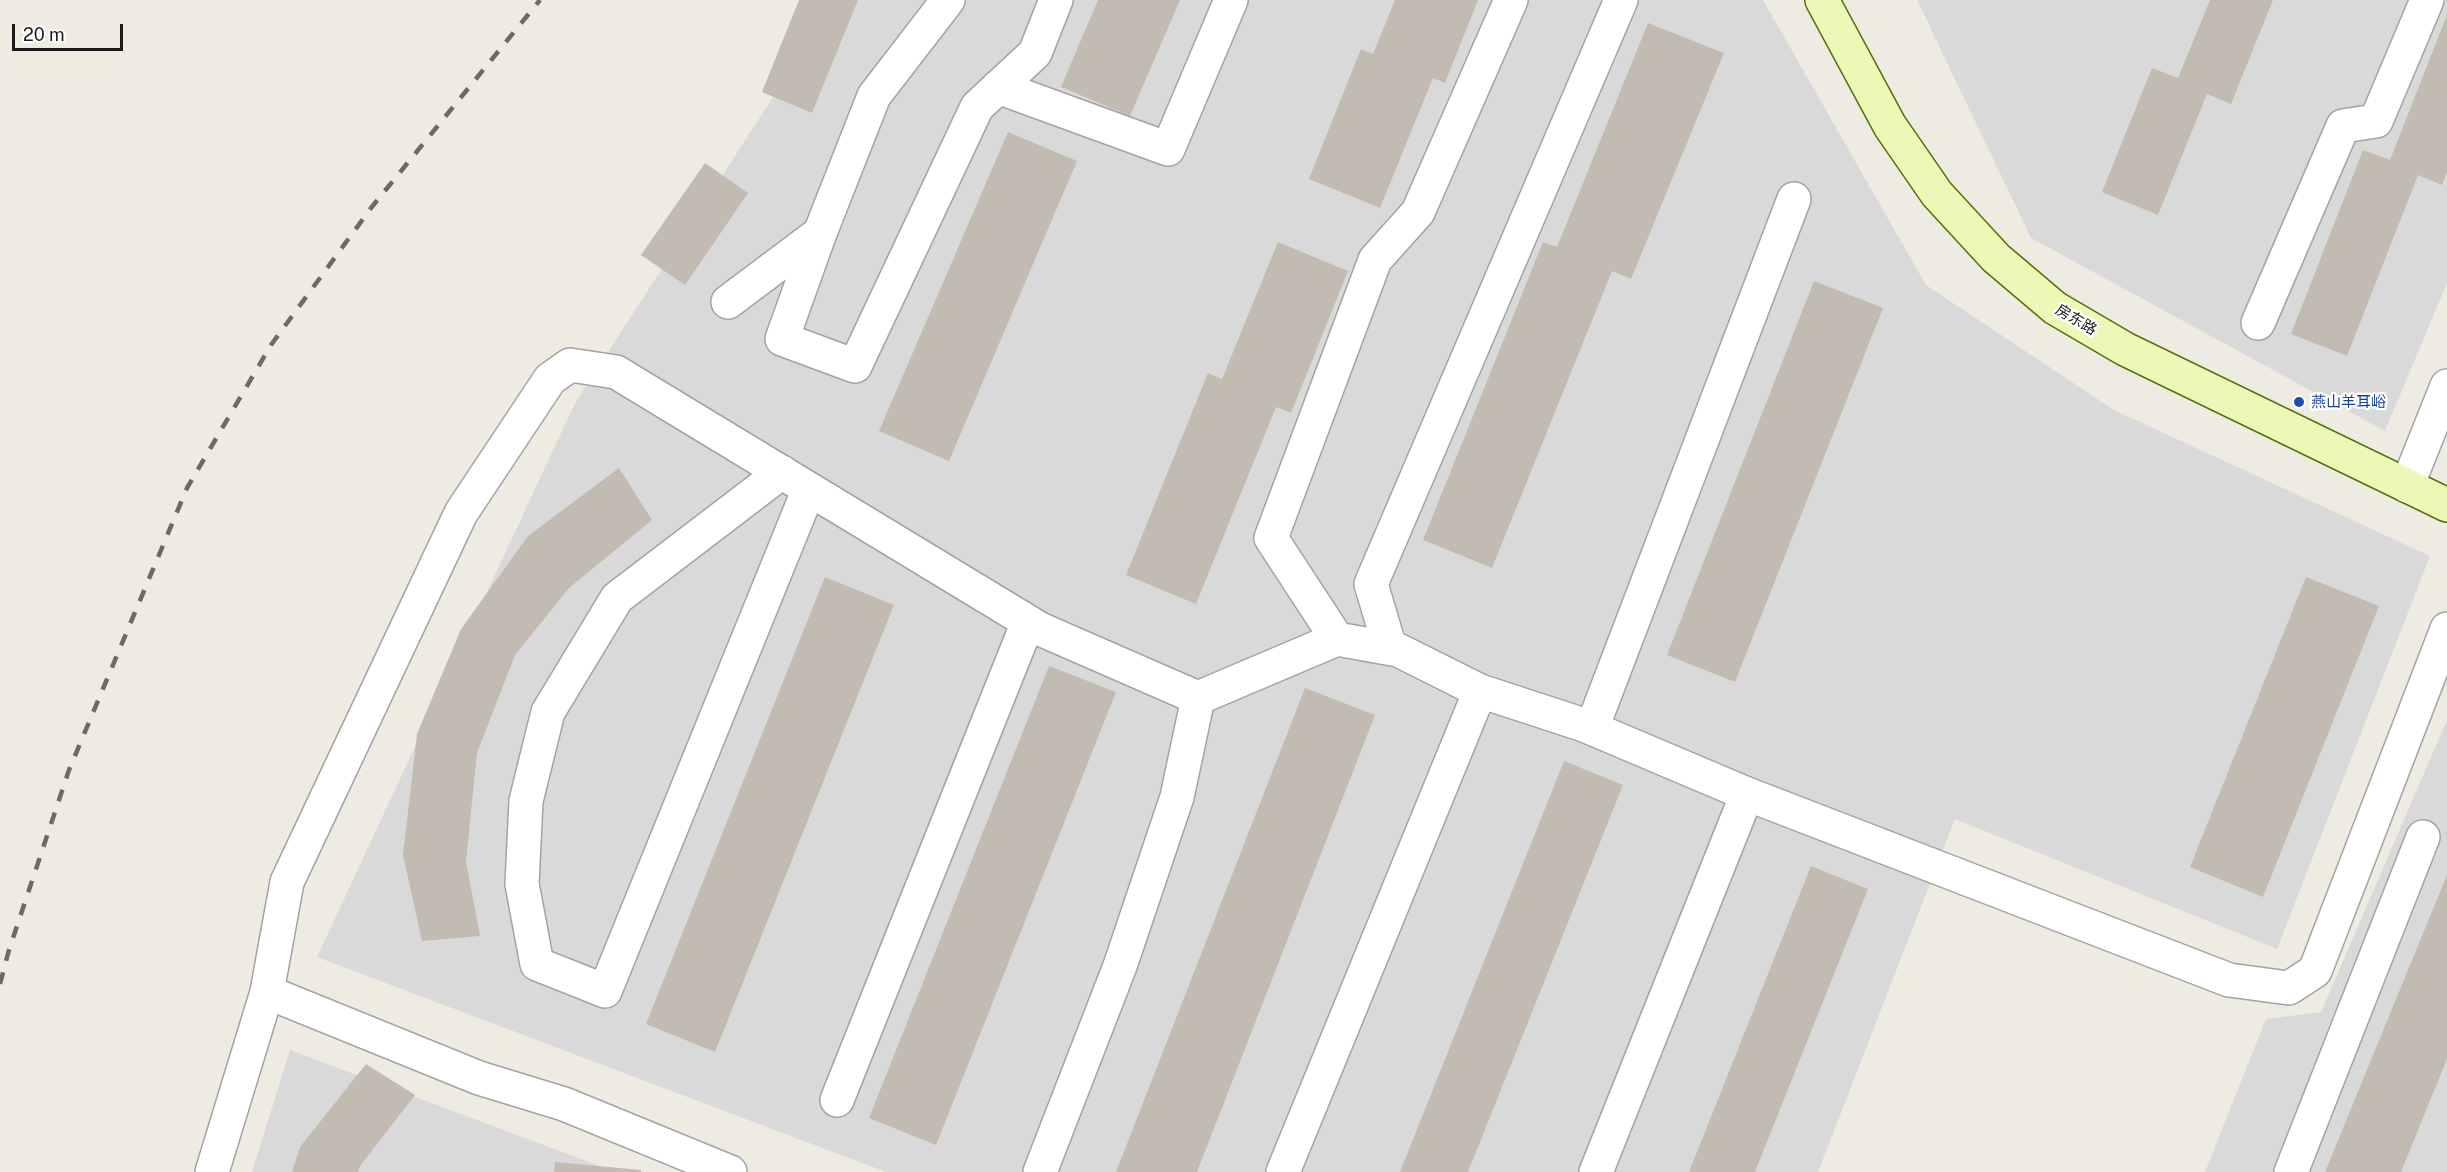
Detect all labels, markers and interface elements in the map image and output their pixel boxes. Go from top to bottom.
scale bar [15,12,126,50]
text: 20 m [23,24,65,45]
street label: 房东路 [2052,301,2100,339]
place label: 燕山羊耳峪 [2311,393,2386,411]
marker: 燕山羊耳峪 [2292,395,2306,409]

